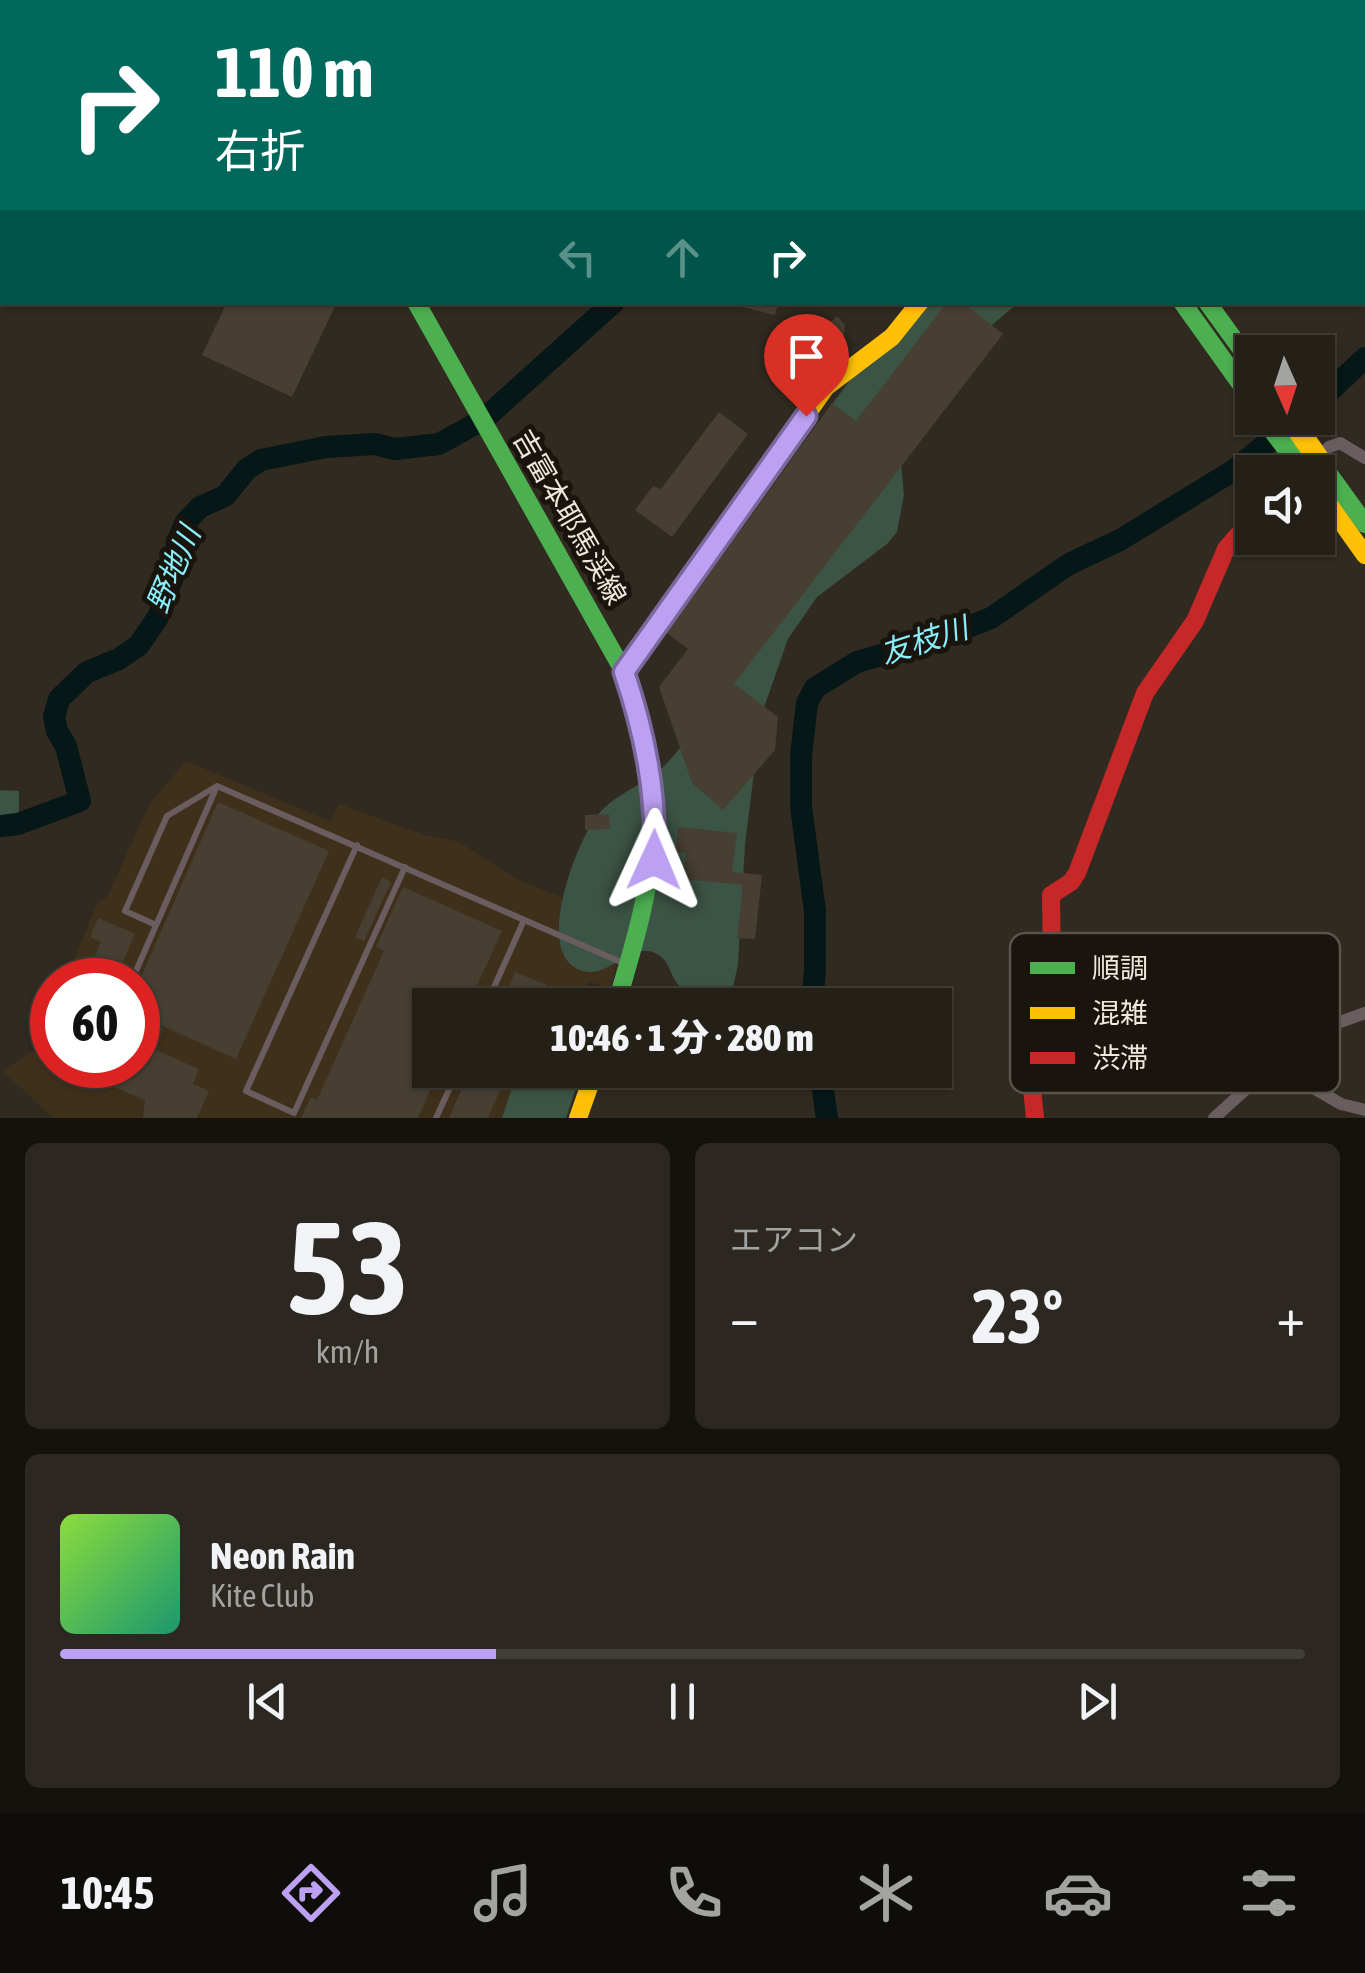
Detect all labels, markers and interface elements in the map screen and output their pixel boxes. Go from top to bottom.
text: 110 m [215,32,374,112]
icon: right [50,40,180,170]
text: 右折 [215,125,305,177]
icon: left [550,230,605,285]
icon: ahead [655,230,710,285]
icon: right [760,230,815,285]
pin [764,314,849,417]
icon: arrive [779,329,834,384]
north arrow [1235,335,1335,435]
map controls [1235,335,1335,555]
street label: 吉富本耶馬渓線 [507,424,633,610]
button: sound [1235,455,1335,555]
water label: 野地川 [140,518,207,617]
water label: 友枝川 [876,609,975,670]
position arrow [602,808,706,912]
legend [1010,933,1340,1093]
text: 順調 [1092,952,1148,984]
speed limit sign: 60 [30,958,160,1088]
text: 混雑 [1092,997,1148,1029]
text: 10:46 · 1 分 · 280 m [550,1016,814,1059]
text: 渋滞 [1092,1042,1148,1074]
text: 53 [286,1193,409,1342]
text: エアコン [730,1221,858,1258]
text: 23° [972,1273,1063,1359]
text: − [730,1285,759,1348]
text: + [1276,1285,1305,1348]
text: km/h [316,1333,379,1370]
text: Neon Rain [210,1534,355,1577]
text: Kite Club [210,1577,314,1614]
icon: previous [240,1674,295,1729]
icon: pause [655,1674,710,1729]
icon: next [1070,1674,1125,1729]
icon: directions [276,1858,346,1928]
icon: music [468,1858,538,1928]
icon: phone [659,1858,729,1928]
icon: climate [851,1858,921,1928]
icon: car [1043,1858,1113,1928]
icon: filters [1234,1858,1304,1928]
text: 10:45 [61,1867,154,1919]

